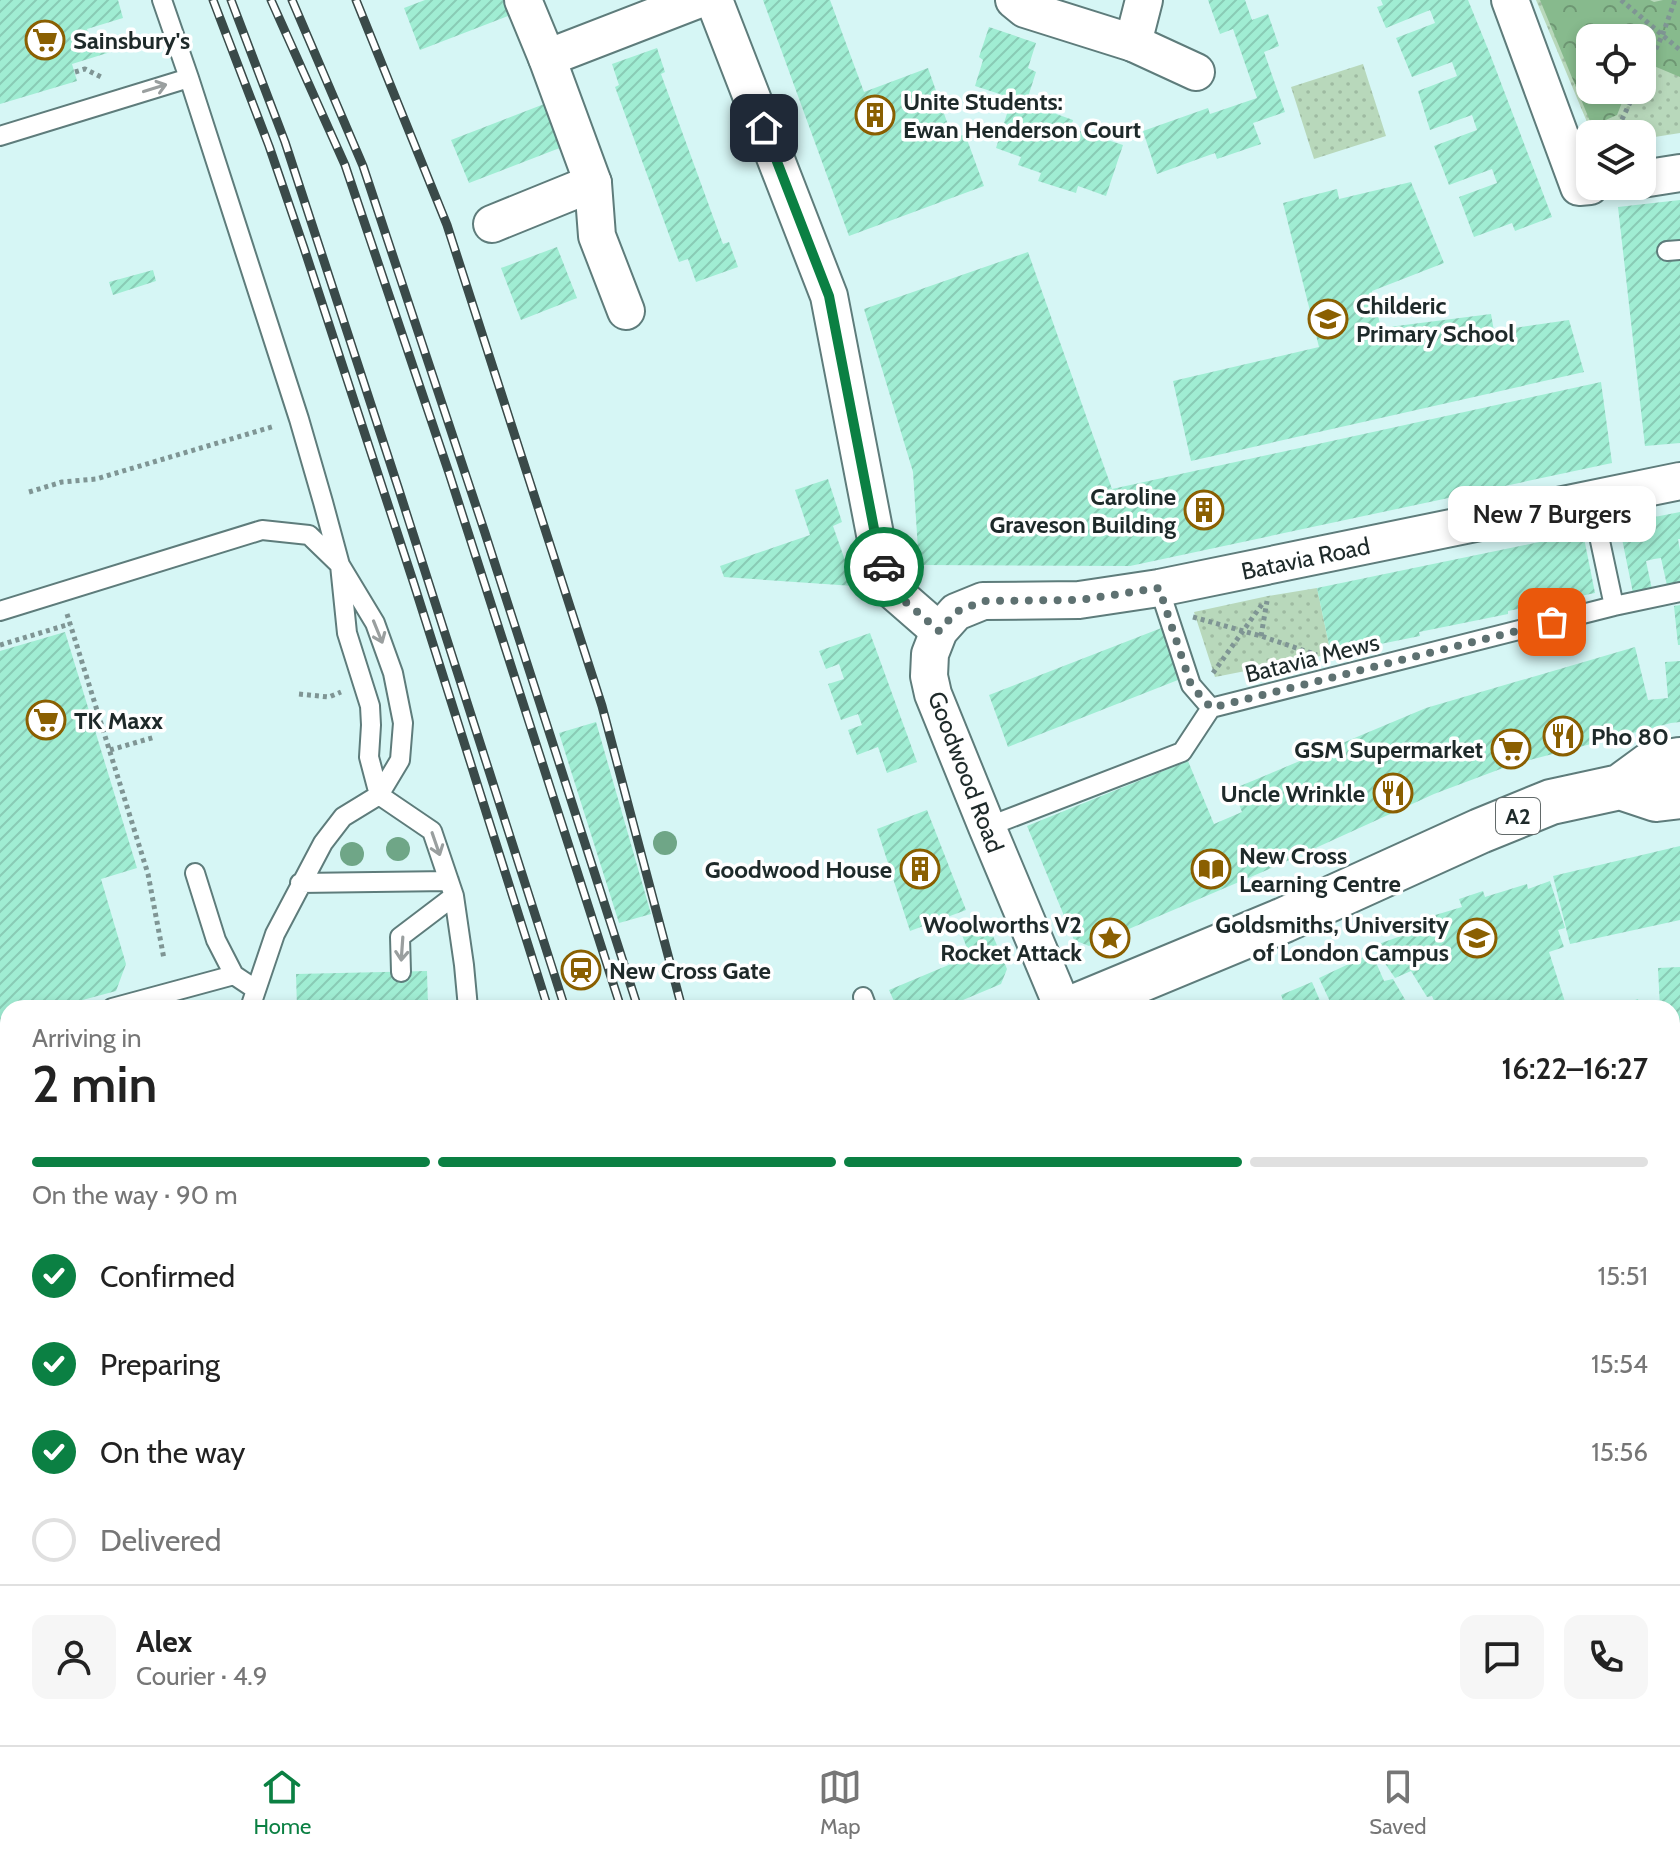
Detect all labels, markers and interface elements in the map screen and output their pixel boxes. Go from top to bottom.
supermarket icon: Sainsbury's [24,19,66,61]
map controls [1576,24,1656,200]
button: locate [1576,24,1656,104]
place label: Sainsbury's [73,26,190,55]
one-way arrow [142,80,167,94]
place label: Unite Students: Ewan Henderson Court [903,87,1141,144]
pin [730,94,798,162]
building icon: Unite Students: Ewan Henderson Court [854,94,896,136]
icon: home [742,106,786,150]
button: layers [1576,120,1656,200]
place label: Childeric Primary School [1356,291,1515,348]
school or university icon: Childeric Primary School [1307,298,1349,340]
place label: Caroline Graveson Building [990,482,1176,539]
callout: New 7 Burgers [1448,486,1656,542]
building icon: Caroline Graveson Building [1183,489,1225,531]
text: New 7 Burgers [1472,498,1632,530]
courier [844,527,924,607]
street label: Batavia Road [1238,531,1372,585]
icon: car [862,545,906,589]
pin [1518,588,1586,656]
icon: bag [1530,600,1574,644]
one-way arrow [372,619,386,644]
street label: Batavia Mews [1242,627,1382,689]
street label: Goodwood Road [922,687,1010,857]
supermarket icon: TK Maxx [25,699,67,741]
place label: TK Maxx [74,706,163,735]
restaurant icon: Pho 80 [1542,715,1584,757]
place label: Pho 80 [1591,722,1669,751]
supermarket icon: GSM Supermarket [1490,728,1532,770]
place label: GSM Supermarket [1294,735,1483,764]
restaurant icon: Uncle Wrinkle [1372,772,1414,814]
place label: Uncle Wrinkle [1221,779,1365,808]
road number: A2 [1496,798,1540,834]
one-way arrow [430,831,445,856]
place label: New Cross Learning Centre [1239,841,1401,898]
building icon: Goodwood House [899,848,941,890]
library icon: New Cross Learning Centre [1190,848,1232,890]
place label: Goodwood House [705,855,892,884]
place label: Woolworths V2 Rocket Attack [923,910,1082,967]
place label: Goldsmiths, University of London Campus [1215,910,1449,967]
place icon: Woolworths V2 Rocket Attack [1089,917,1131,959]
school or university icon: Goldsmiths, University of London Campus [1456,917,1498,959]
one-way arrow [394,936,409,962]
station icon: New Cross Gate [560,949,602,991]
place label: New Cross Gate [609,956,771,985]
text: Arriving in [32,1022,142,1054]
text: 16:22–16:27 [1502,1050,1648,1087]
text: 2 min [32,1052,157,1115]
text: On the way · 90 m [32,1179,238,1211]
icon: check [32,1254,76,1298]
text: Confirmed [100,1258,235,1295]
text: 15:51 [1598,1260,1648,1292]
icon: check [32,1342,76,1386]
text: Preparing [100,1346,220,1383]
text: 15:54 [1591,1348,1648,1380]
icon: check [32,1430,76,1474]
text: On the way [100,1434,245,1471]
text: 15:56 [1591,1436,1648,1468]
text: Delivered [100,1522,221,1559]
button: person [32,1615,116,1699]
button: chat [1460,1615,1544,1699]
button: phone [1564,1615,1648,1699]
text: Alex [136,1623,192,1660]
text: Courier · 4.9 [136,1660,268,1692]
tab: Home [253,1765,311,1840]
tab: Map [818,1765,862,1840]
tab: Saved [1369,1765,1426,1840]

